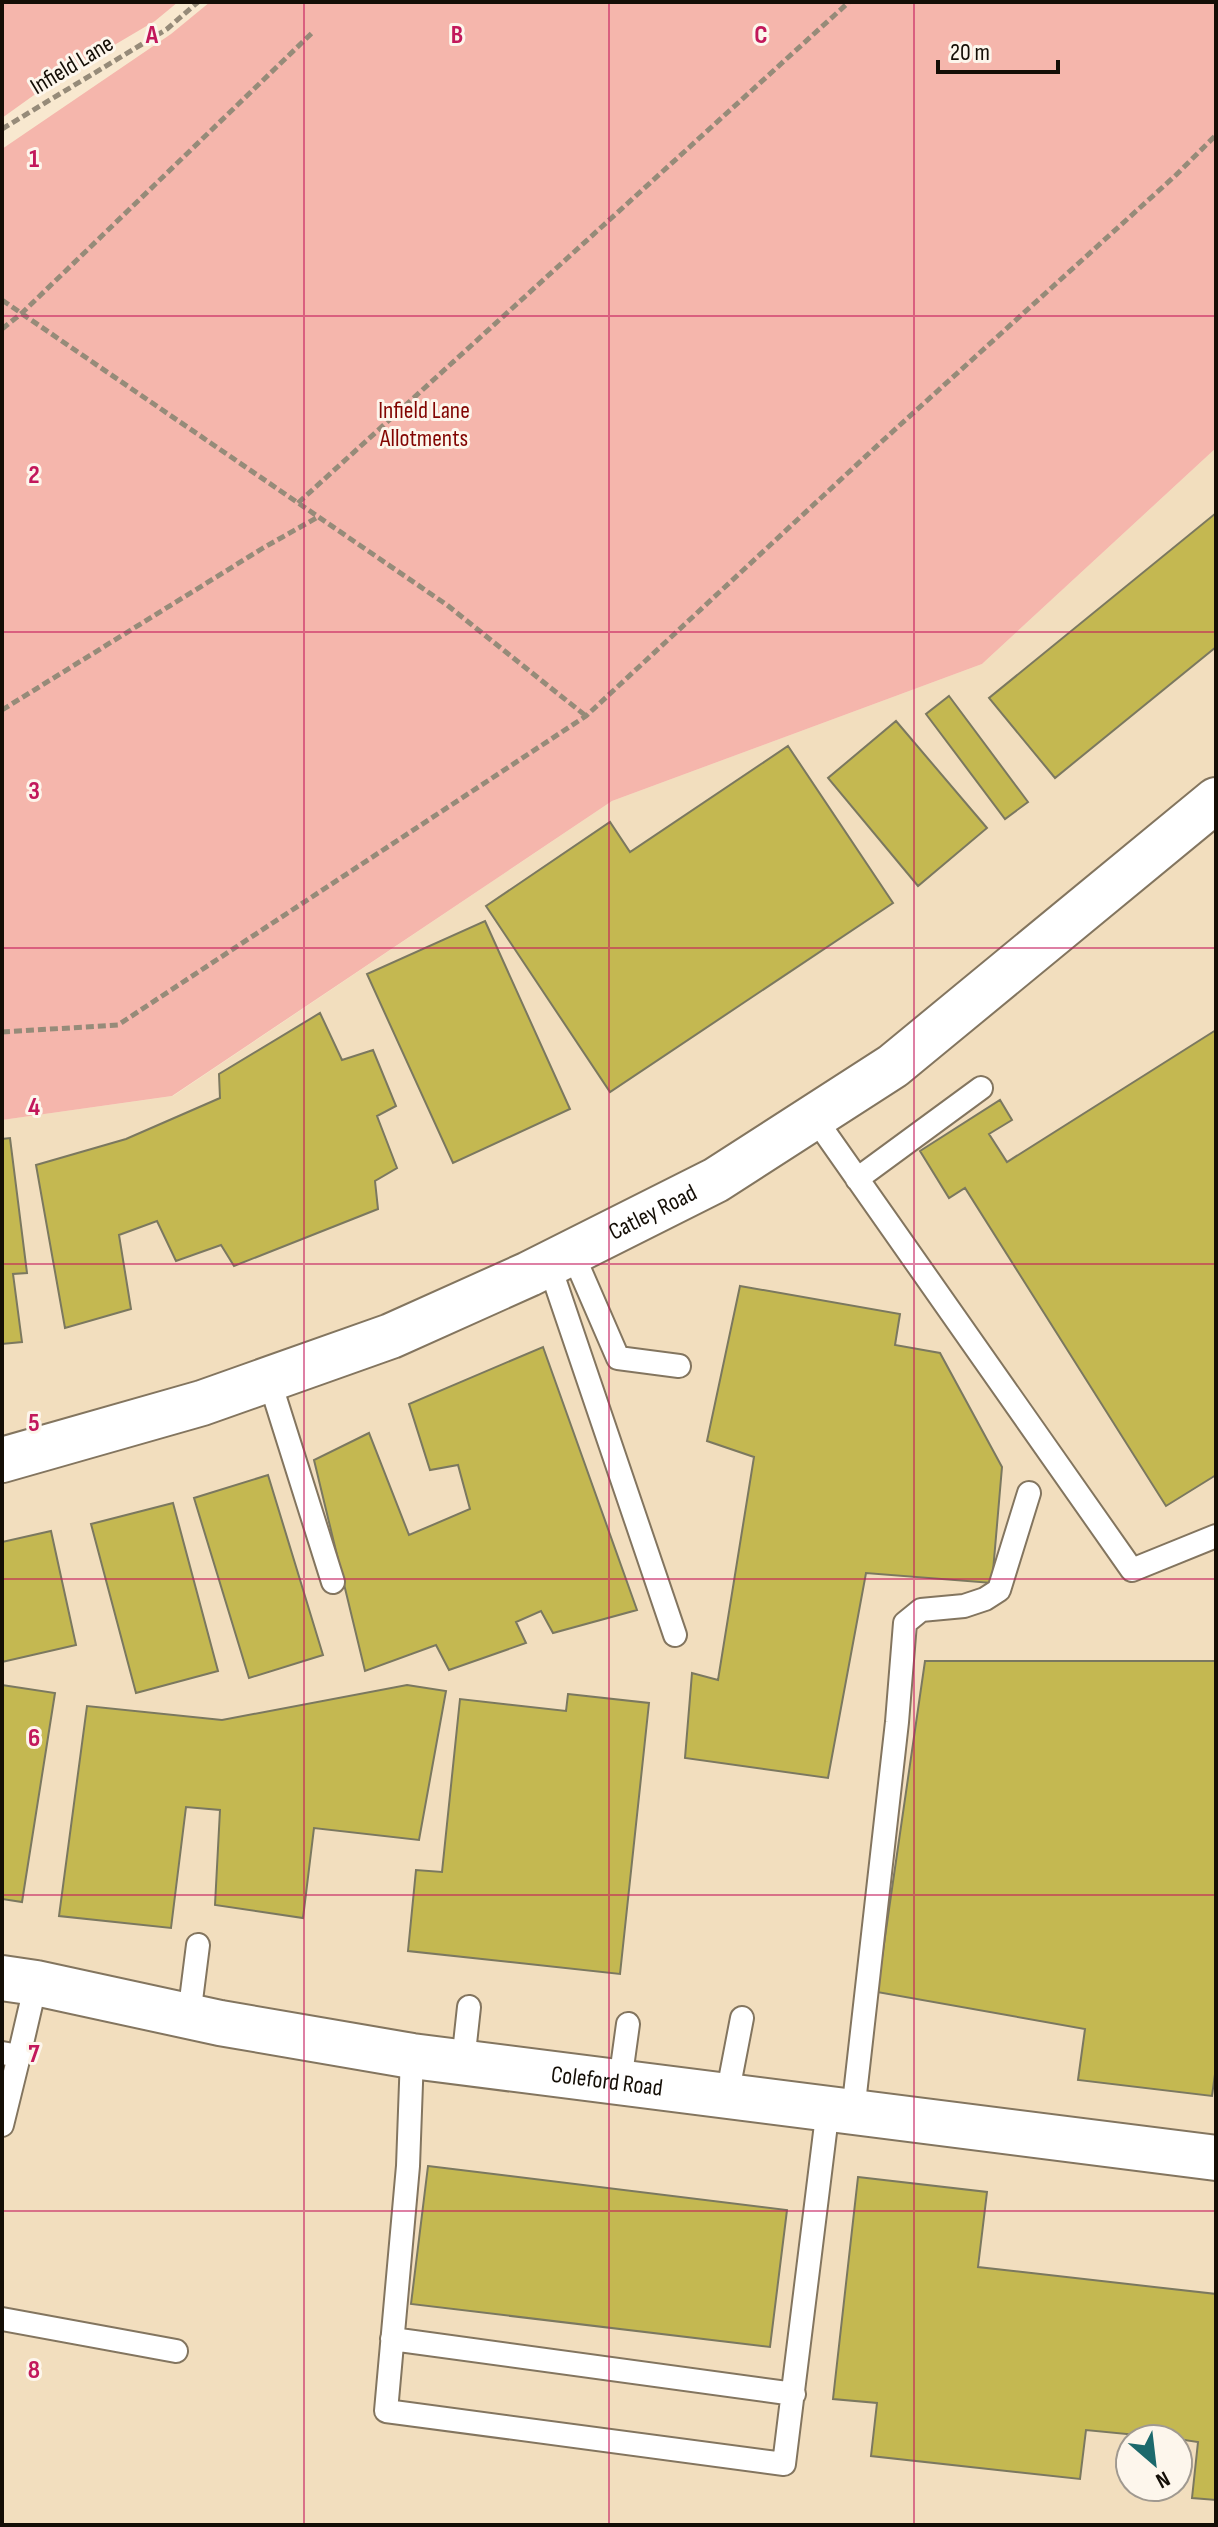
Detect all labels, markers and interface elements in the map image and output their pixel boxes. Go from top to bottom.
text: A [145,20,159,51]
text: B [451,20,463,51]
text: C [754,20,768,51]
scale bar [938,24,1058,74]
street label: Infield Lane [25,29,119,101]
text: 20 m [950,38,990,67]
text: 1 [29,144,39,175]
park label: Infield Lane Allotments [378,396,470,453]
text: 2 [28,460,40,491]
text: 3 [28,776,40,807]
text: 4 [28,1092,40,1123]
street label: Catley Road [604,1178,701,1246]
text: 5 [28,1408,40,1439]
text: 6 [28,1723,40,1754]
text: 7 [28,2039,40,2070]
street label: Coleford Road [549,2059,664,2102]
text: 8 [28,2355,40,2386]
north arrow [1114,2423,1194,2503]
text: N [1151,2465,1174,2494]

